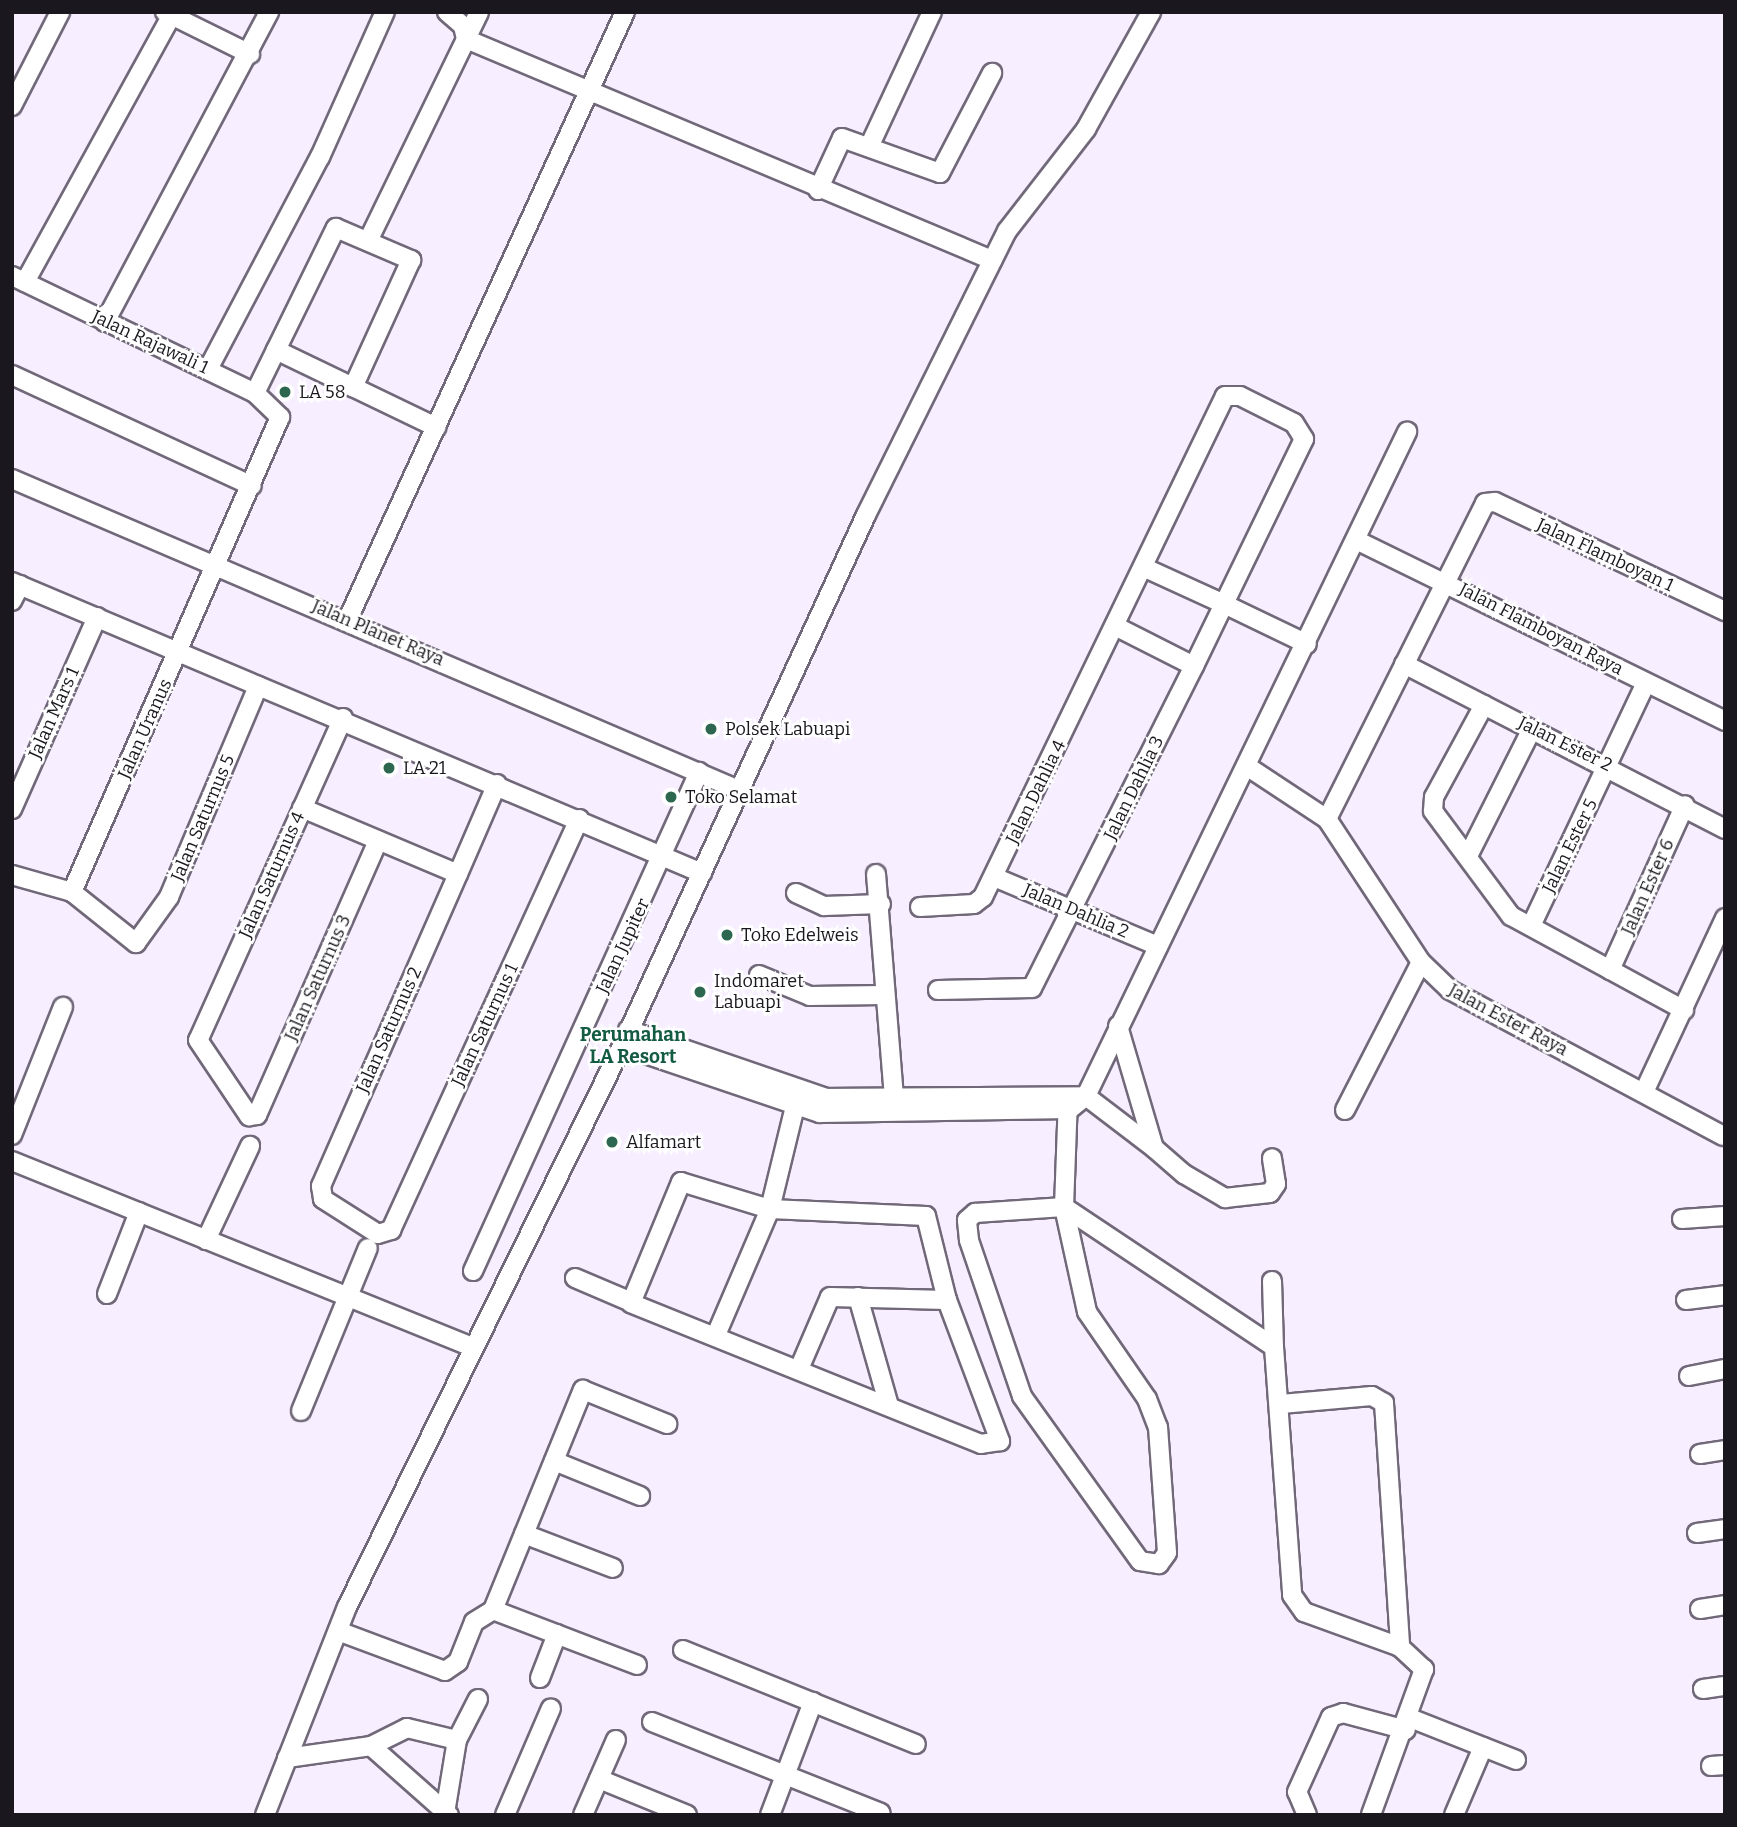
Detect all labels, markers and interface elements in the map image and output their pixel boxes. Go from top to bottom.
street label: Jalan Rajawali 1 [88,306,212,378]
place label: LA 58 [299,381,345,403]
marker: LA 58 [277,384,293,400]
street label: Jalan Flamboyan 1 [1533,514,1677,596]
street label: Jalan Flamboyan Raya [1455,578,1627,680]
street label: Jalan Planet Raya [309,595,447,671]
street label: Jalan Mars 1 [24,664,84,762]
street label: Jalan Uranus [113,676,177,782]
street label: Jalan Ester 2 [1514,712,1616,776]
place label: Polsek Labuapi [725,718,850,740]
marker: Polsek Labuapi [703,721,719,737]
street label: Jalan Dahlia 3 [1100,733,1168,843]
street label: Jalan Dahlia 4 [1002,736,1070,848]
street label: Jalan Saturnus 5 [167,752,239,884]
place label: LA 21 [403,757,446,779]
marker: LA 21 [381,760,397,776]
place label: Toko Selamat [685,786,797,808]
marker: Toko Selamat [663,789,679,805]
street label: Jalan Ester 5 [1538,795,1602,897]
street label: Jalan Saturnus 4 [234,808,310,942]
street label: Jalan Ester 6 [1617,836,1679,938]
street label: Jalan Dahlia 2 [1020,879,1132,943]
street label: Jalan Jupiter [592,895,654,997]
street label: Jalan Saturnus 3 [281,912,355,1044]
place label: Toko Edelweis [741,924,859,946]
marker: Toko Edelweis [719,927,735,943]
street label: Jalan Saturnus 1 [447,960,523,1090]
street label: Jalan Saturnus 2 [352,964,426,1096]
place label: Indomaret Labuapi [714,971,804,1014]
street label: Jalan Ester Raya [1445,979,1571,1061]
marker: Indomaret Labuapi [692,984,708,1000]
district label: Perumahan LA Resort [580,1024,686,1068]
place label: Alfamart [626,1131,701,1153]
marker: Alfamart [604,1134,620,1150]

